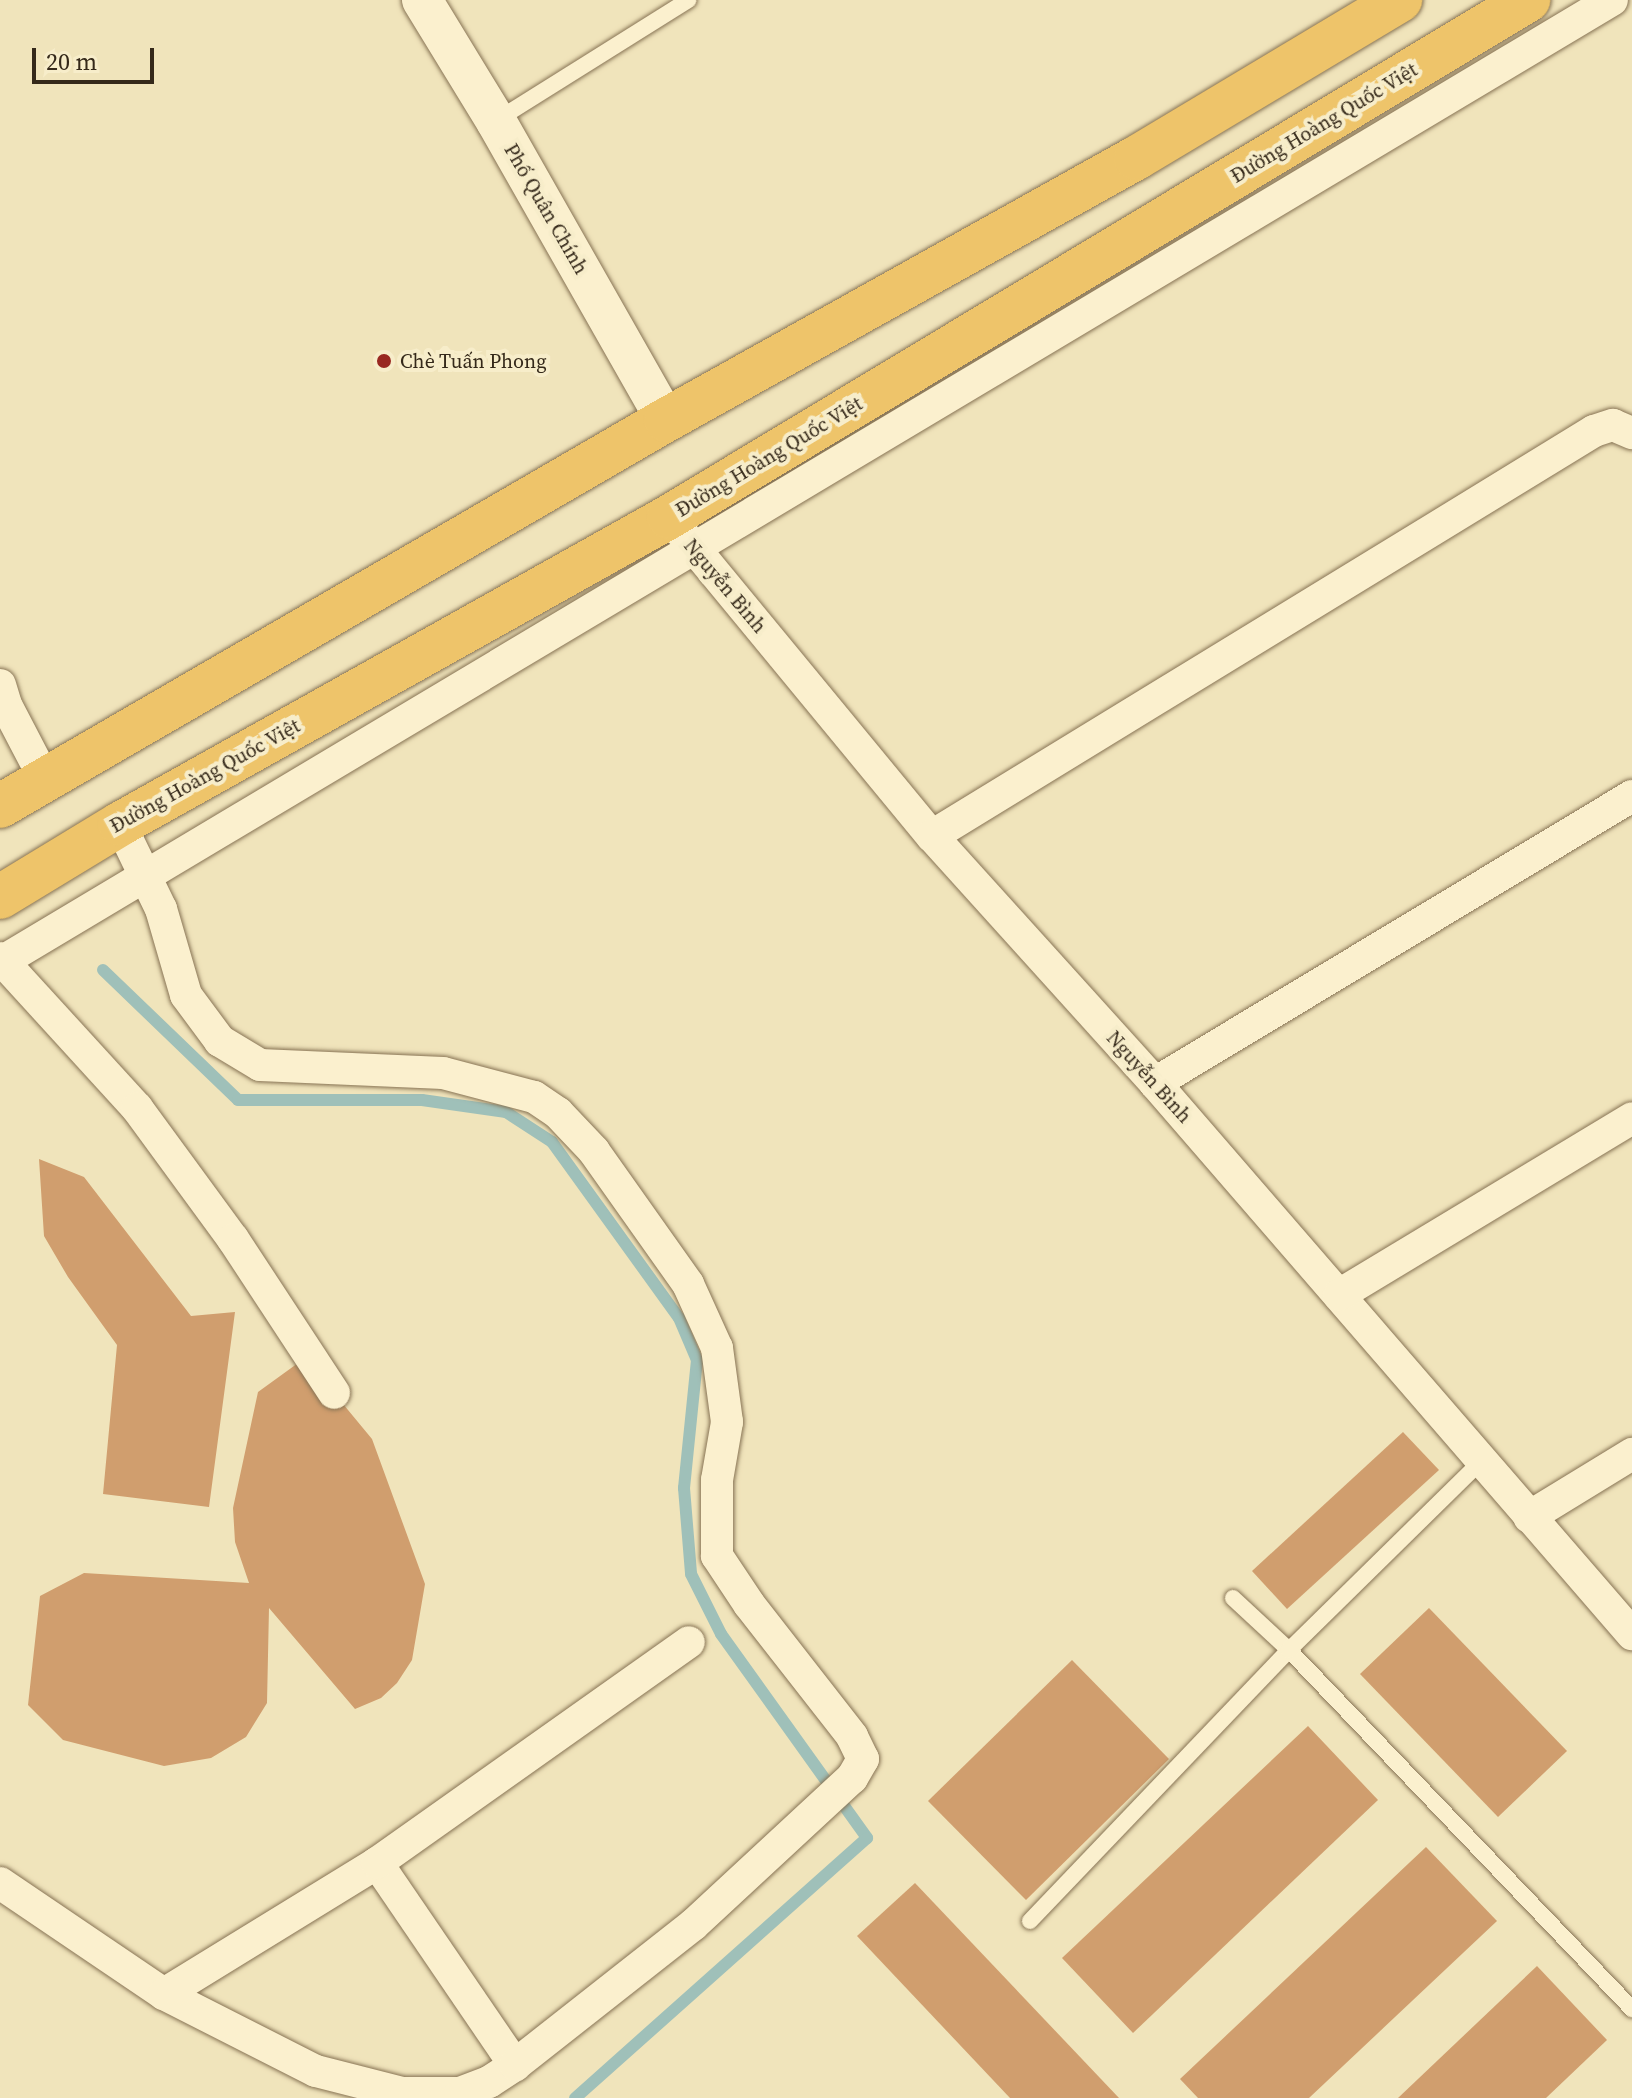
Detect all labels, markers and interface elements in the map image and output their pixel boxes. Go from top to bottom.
scale bar [36,32,158,82]
text: 20 m [46,45,97,78]
street label: Đường Hoàng Quốc Việt [1226,58,1422,188]
street label: Phố Quân Chính [499,139,593,279]
place label: Chè Tuấn Phong [400,349,547,373]
marker: Chè Tuấn Phong [375,352,393,370]
street label: Đường Hoàng Quốc Việt [671,392,867,522]
street label: Nguyễn Bình [679,534,771,638]
street label: Đường Hoàng Quốc Việt [106,714,304,838]
street label: Nguyễn Bình [1101,1026,1197,1128]

